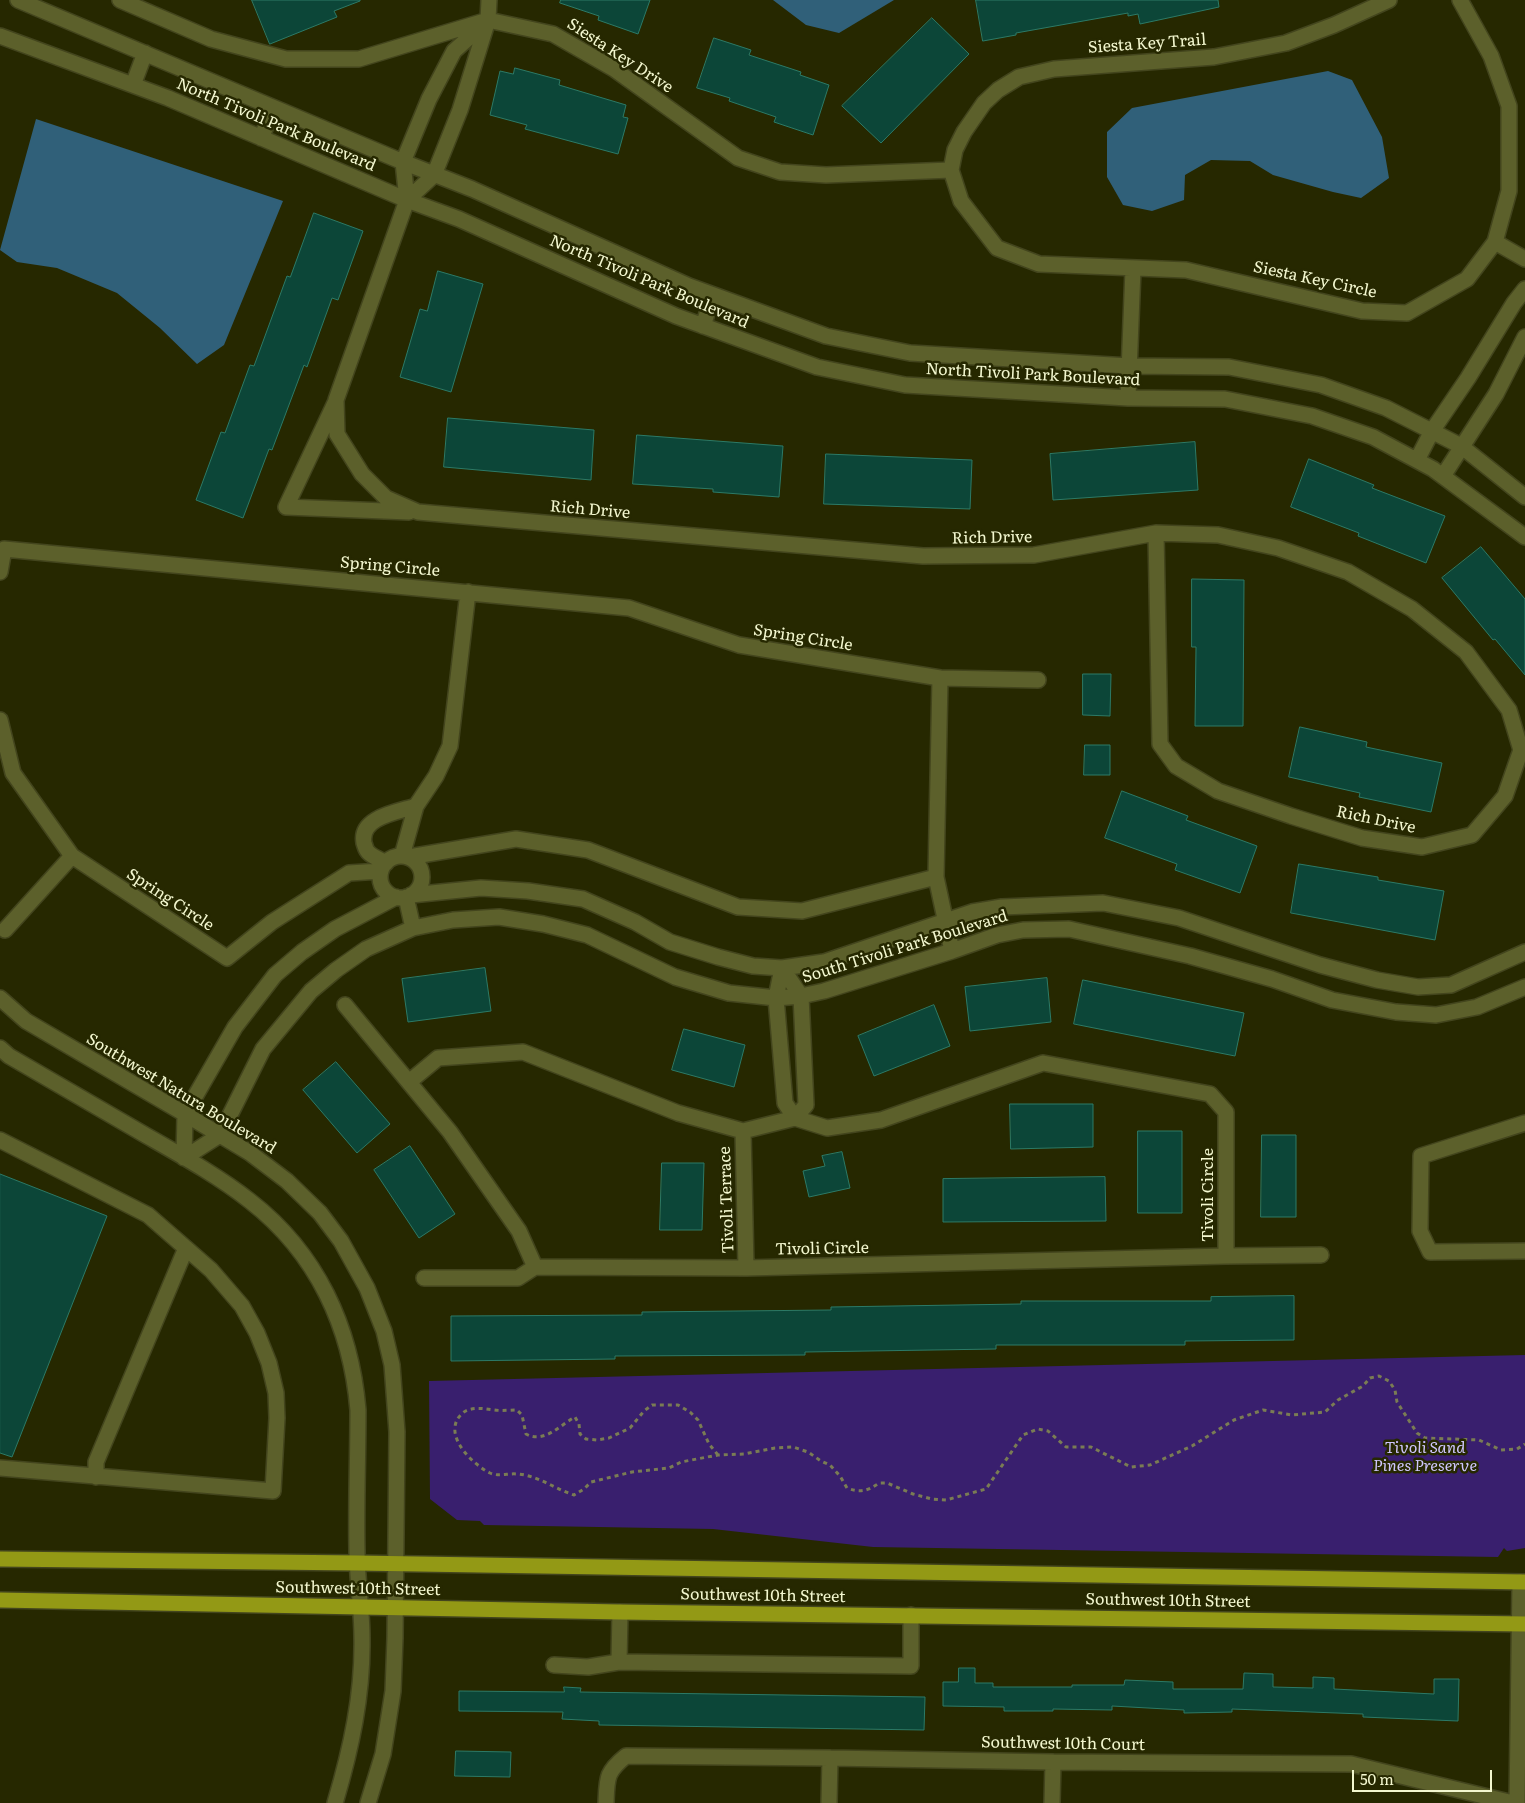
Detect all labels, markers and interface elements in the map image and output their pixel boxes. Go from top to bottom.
street label: Siesta Key Drive [563,15,677,97]
street label: Siesta Key Trail [1087,30,1207,58]
street label: North Tivoli Park Boulevard [173,74,379,176]
street label: North Tivoli Park Boulevard [546,231,752,333]
street label: Siesta Key Circle [1252,258,1378,302]
street label: North Tivoli Park Boulevard [925,360,1141,390]
street label: Rich Drive [549,497,631,523]
street label: Rich Drive [952,528,1032,548]
street label: Spring Circle [339,553,441,581]
street label: Spring Circle [752,621,854,655]
street label: Rich Drive [1335,802,1417,838]
street label: Spring Circle [123,865,217,935]
street label: South Tivoli Park Boulevard [800,907,1010,987]
street label: Southwest Natura Boulevard [83,1030,279,1158]
street label: Tivoli Terrace [716,1146,738,1254]
street label: Tivoli Circle [1198,1148,1218,1242]
street label: Tivoli Circle [775,1239,869,1259]
park label: Tivoli Sand Pines Preserve [1373,1438,1477,1476]
street label: Southwest 10th Street [275,1578,441,1600]
street label: Southwest 10th Street [680,1585,846,1607]
street label: Southwest 10th Street [1085,1590,1251,1612]
street label: Southwest 10th Court [981,1733,1145,1755]
scale bar [1355,1760,1495,1792]
text: 50 m [1360,1767,1394,1790]

